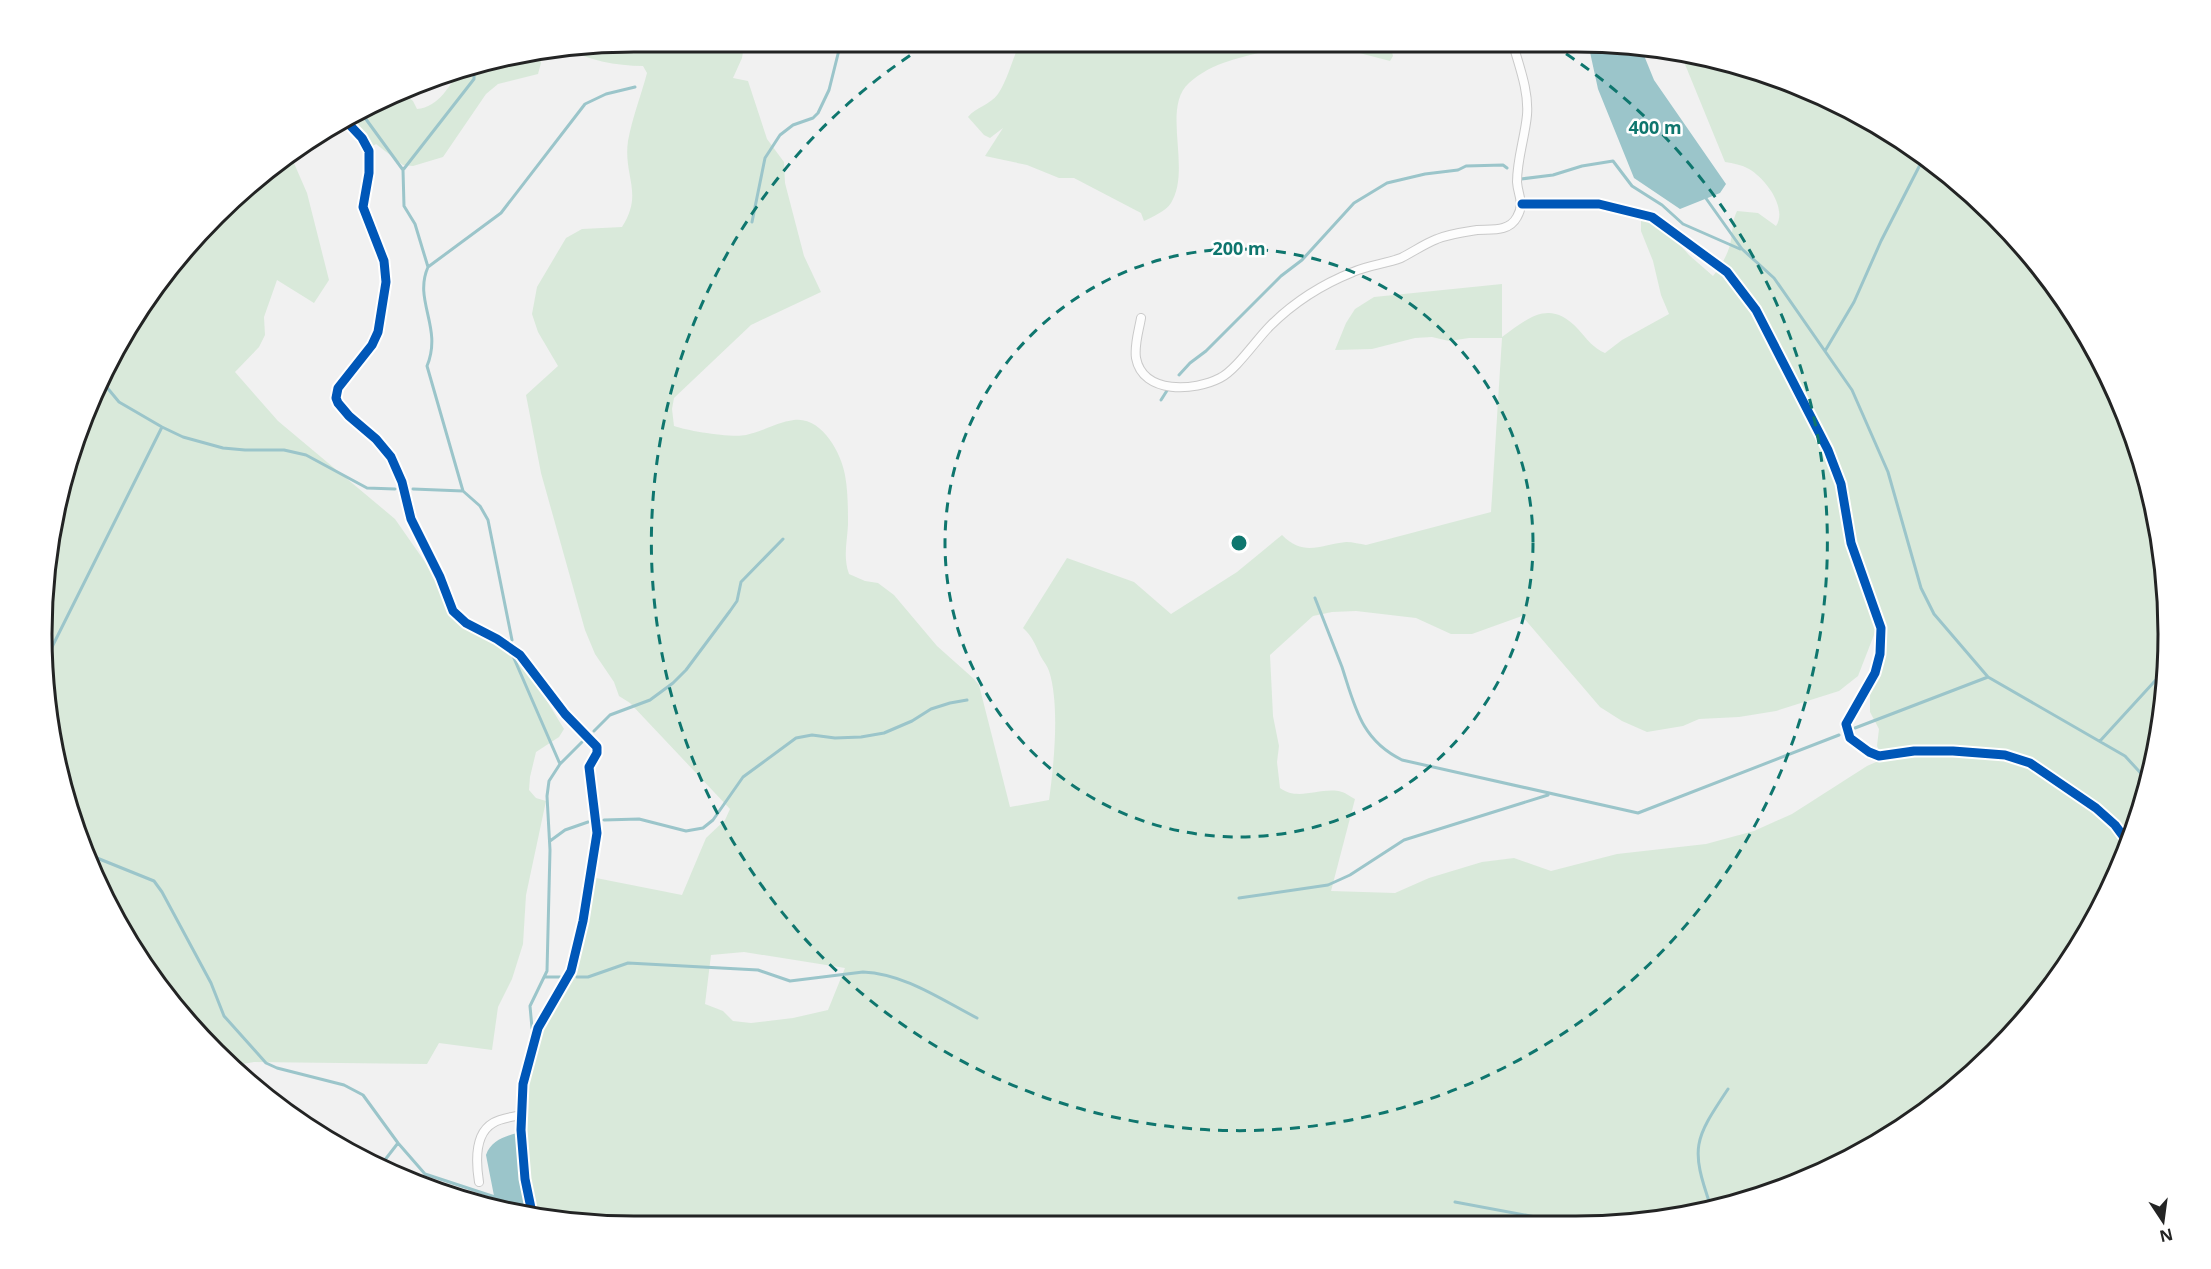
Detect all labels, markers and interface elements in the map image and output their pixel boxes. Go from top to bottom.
text: 400 m [1628,115,1682,139]
text: 200 m [1212,236,1266,260]
centre of rings [1229,533,1249,553]
north arrow [2133,1191,2193,1251]
text: N [2158,1223,2175,1248]

